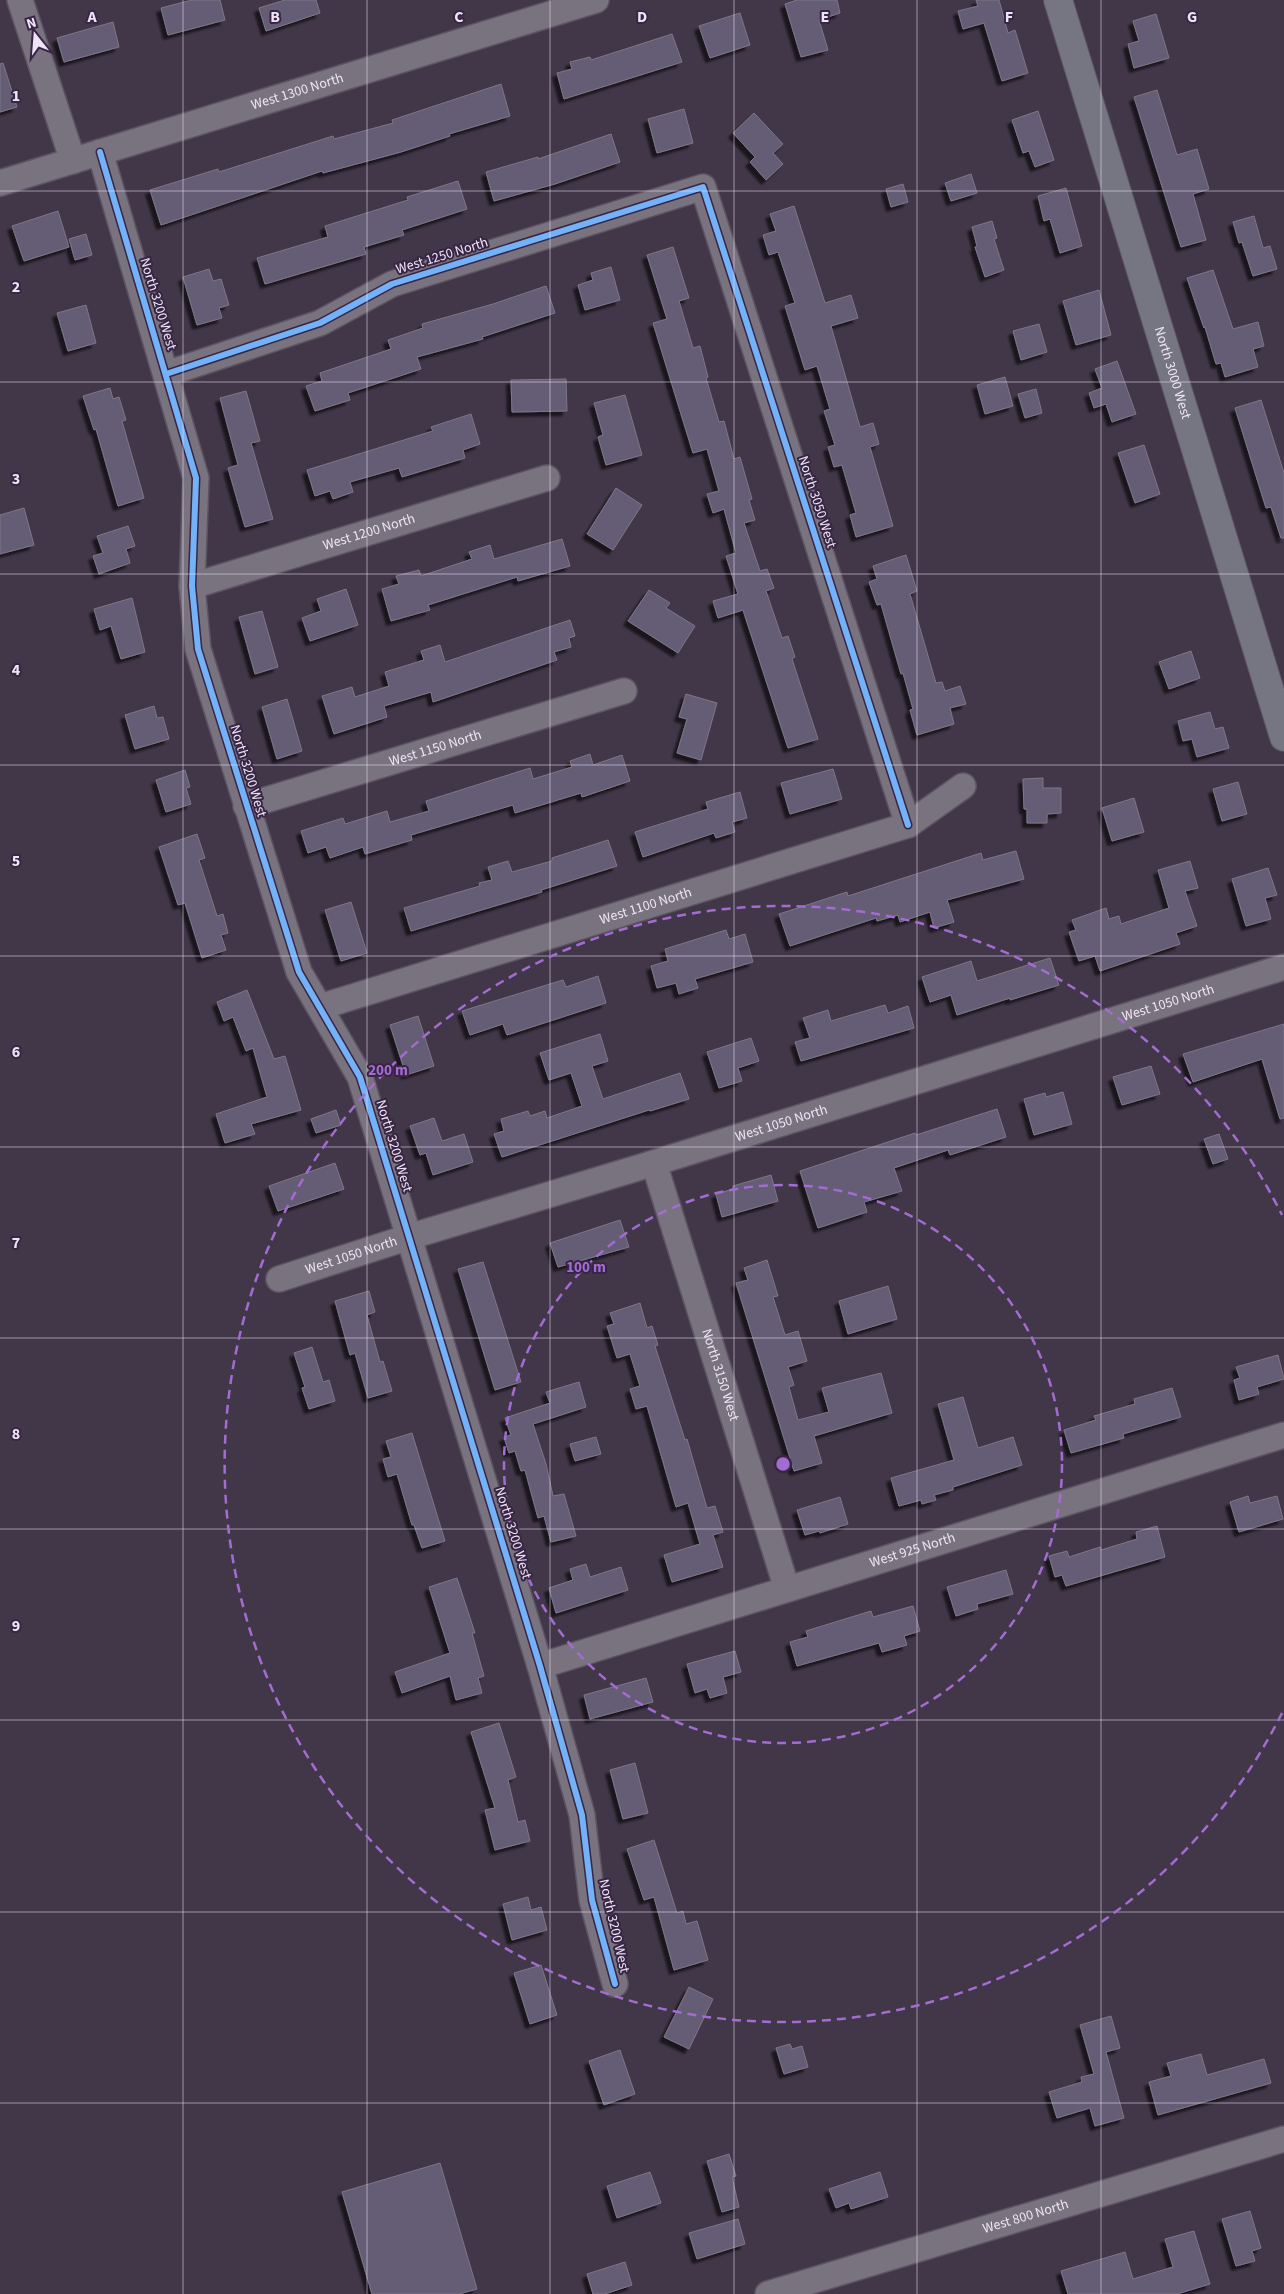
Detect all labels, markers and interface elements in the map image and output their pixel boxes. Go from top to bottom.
text: A [86,6,97,28]
text: B [270,6,280,28]
text: C [454,6,464,28]
text: D [637,6,647,28]
text: E [821,6,829,28]
text: F [1005,6,1013,28]
text: G [1187,6,1197,28]
north arrow [10,10,60,60]
text: N [24,13,39,34]
street label: West 1300 North [249,68,346,115]
text: 1 [12,85,20,107]
street label: West 1250 North [393,232,491,280]
street label: North 3200 West [134,255,182,353]
text: 2 [12,276,20,298]
street label: North 3000 West [1149,324,1196,422]
street label: North 3050 West [793,453,841,551]
text: 3 [12,468,20,490]
street label: West 1200 North [320,509,418,556]
text: 4 [12,659,21,681]
street label: North 3200 West [224,722,272,820]
street label: West 1150 North [387,725,484,772]
text: 5 [12,850,20,872]
street label: West 1100 North [597,882,694,930]
street label: West 1050 North [1119,979,1217,1027]
text: 6 [12,1041,20,1063]
text: 200 m [368,1060,408,1081]
street label: North 3200 West [370,1097,418,1195]
street label: West 1050 North [733,1100,830,1147]
street label: West 1050 North [303,1231,400,1280]
text: 7 [12,1232,20,1254]
text: 100 m [566,1257,606,1278]
street label: North 3150 West [696,1326,744,1424]
text: 8 [12,1423,20,1445]
centre of rings [774,1455,792,1473]
street label: North 3200 West [489,1484,537,1582]
street label: West 925 North [867,1528,958,1573]
text: 9 [12,1615,20,1637]
street label: North 3200 West [594,1877,635,1975]
street label: West 800 North [980,2194,1071,2239]

